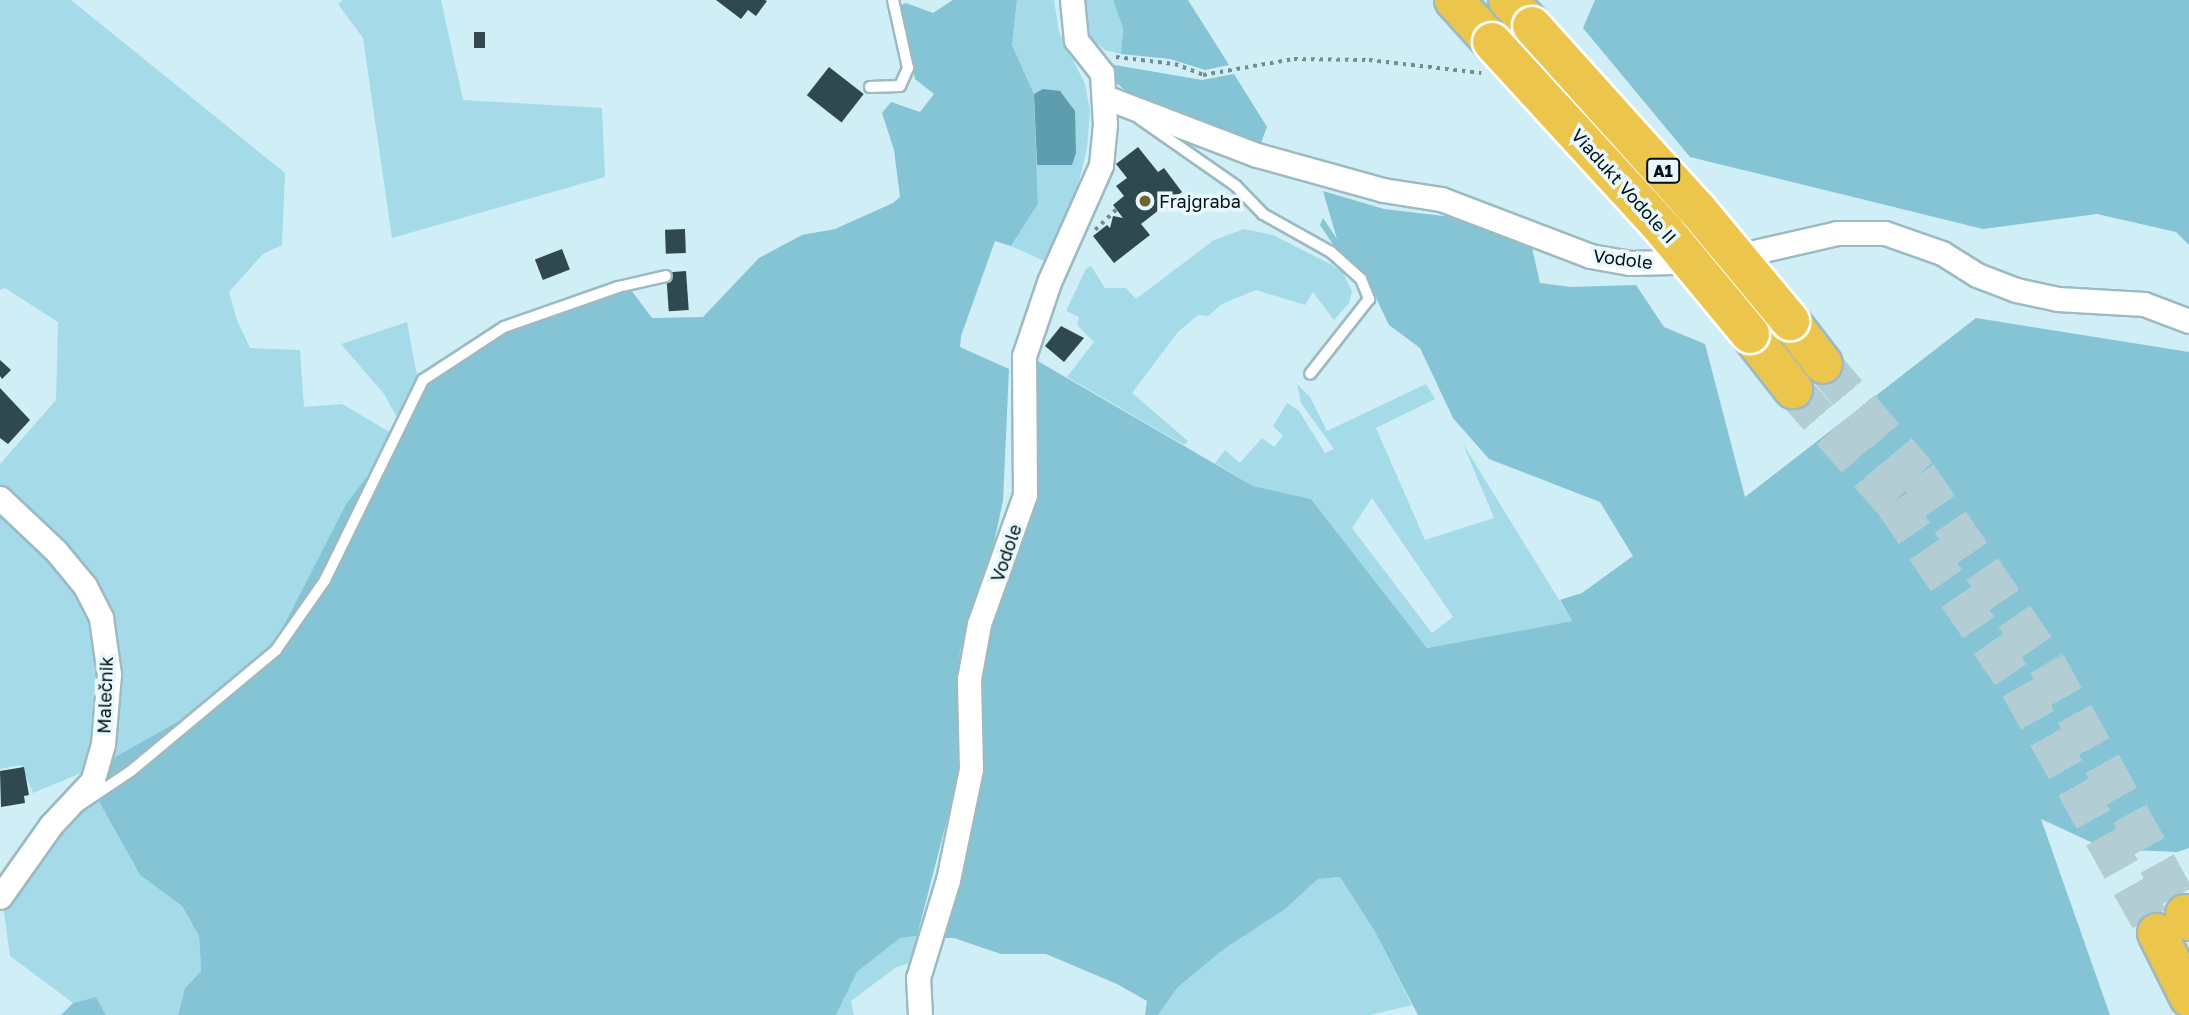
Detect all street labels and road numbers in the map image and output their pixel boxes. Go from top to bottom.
street label: Viadukt Vodole II [1567,124,1681,248]
road number: A1 [1646,158,1680,183]
street label: Vodole [1592,245,1654,273]
street label: Vodole [986,521,1026,585]
street label: Malečnik [93,656,117,734]

